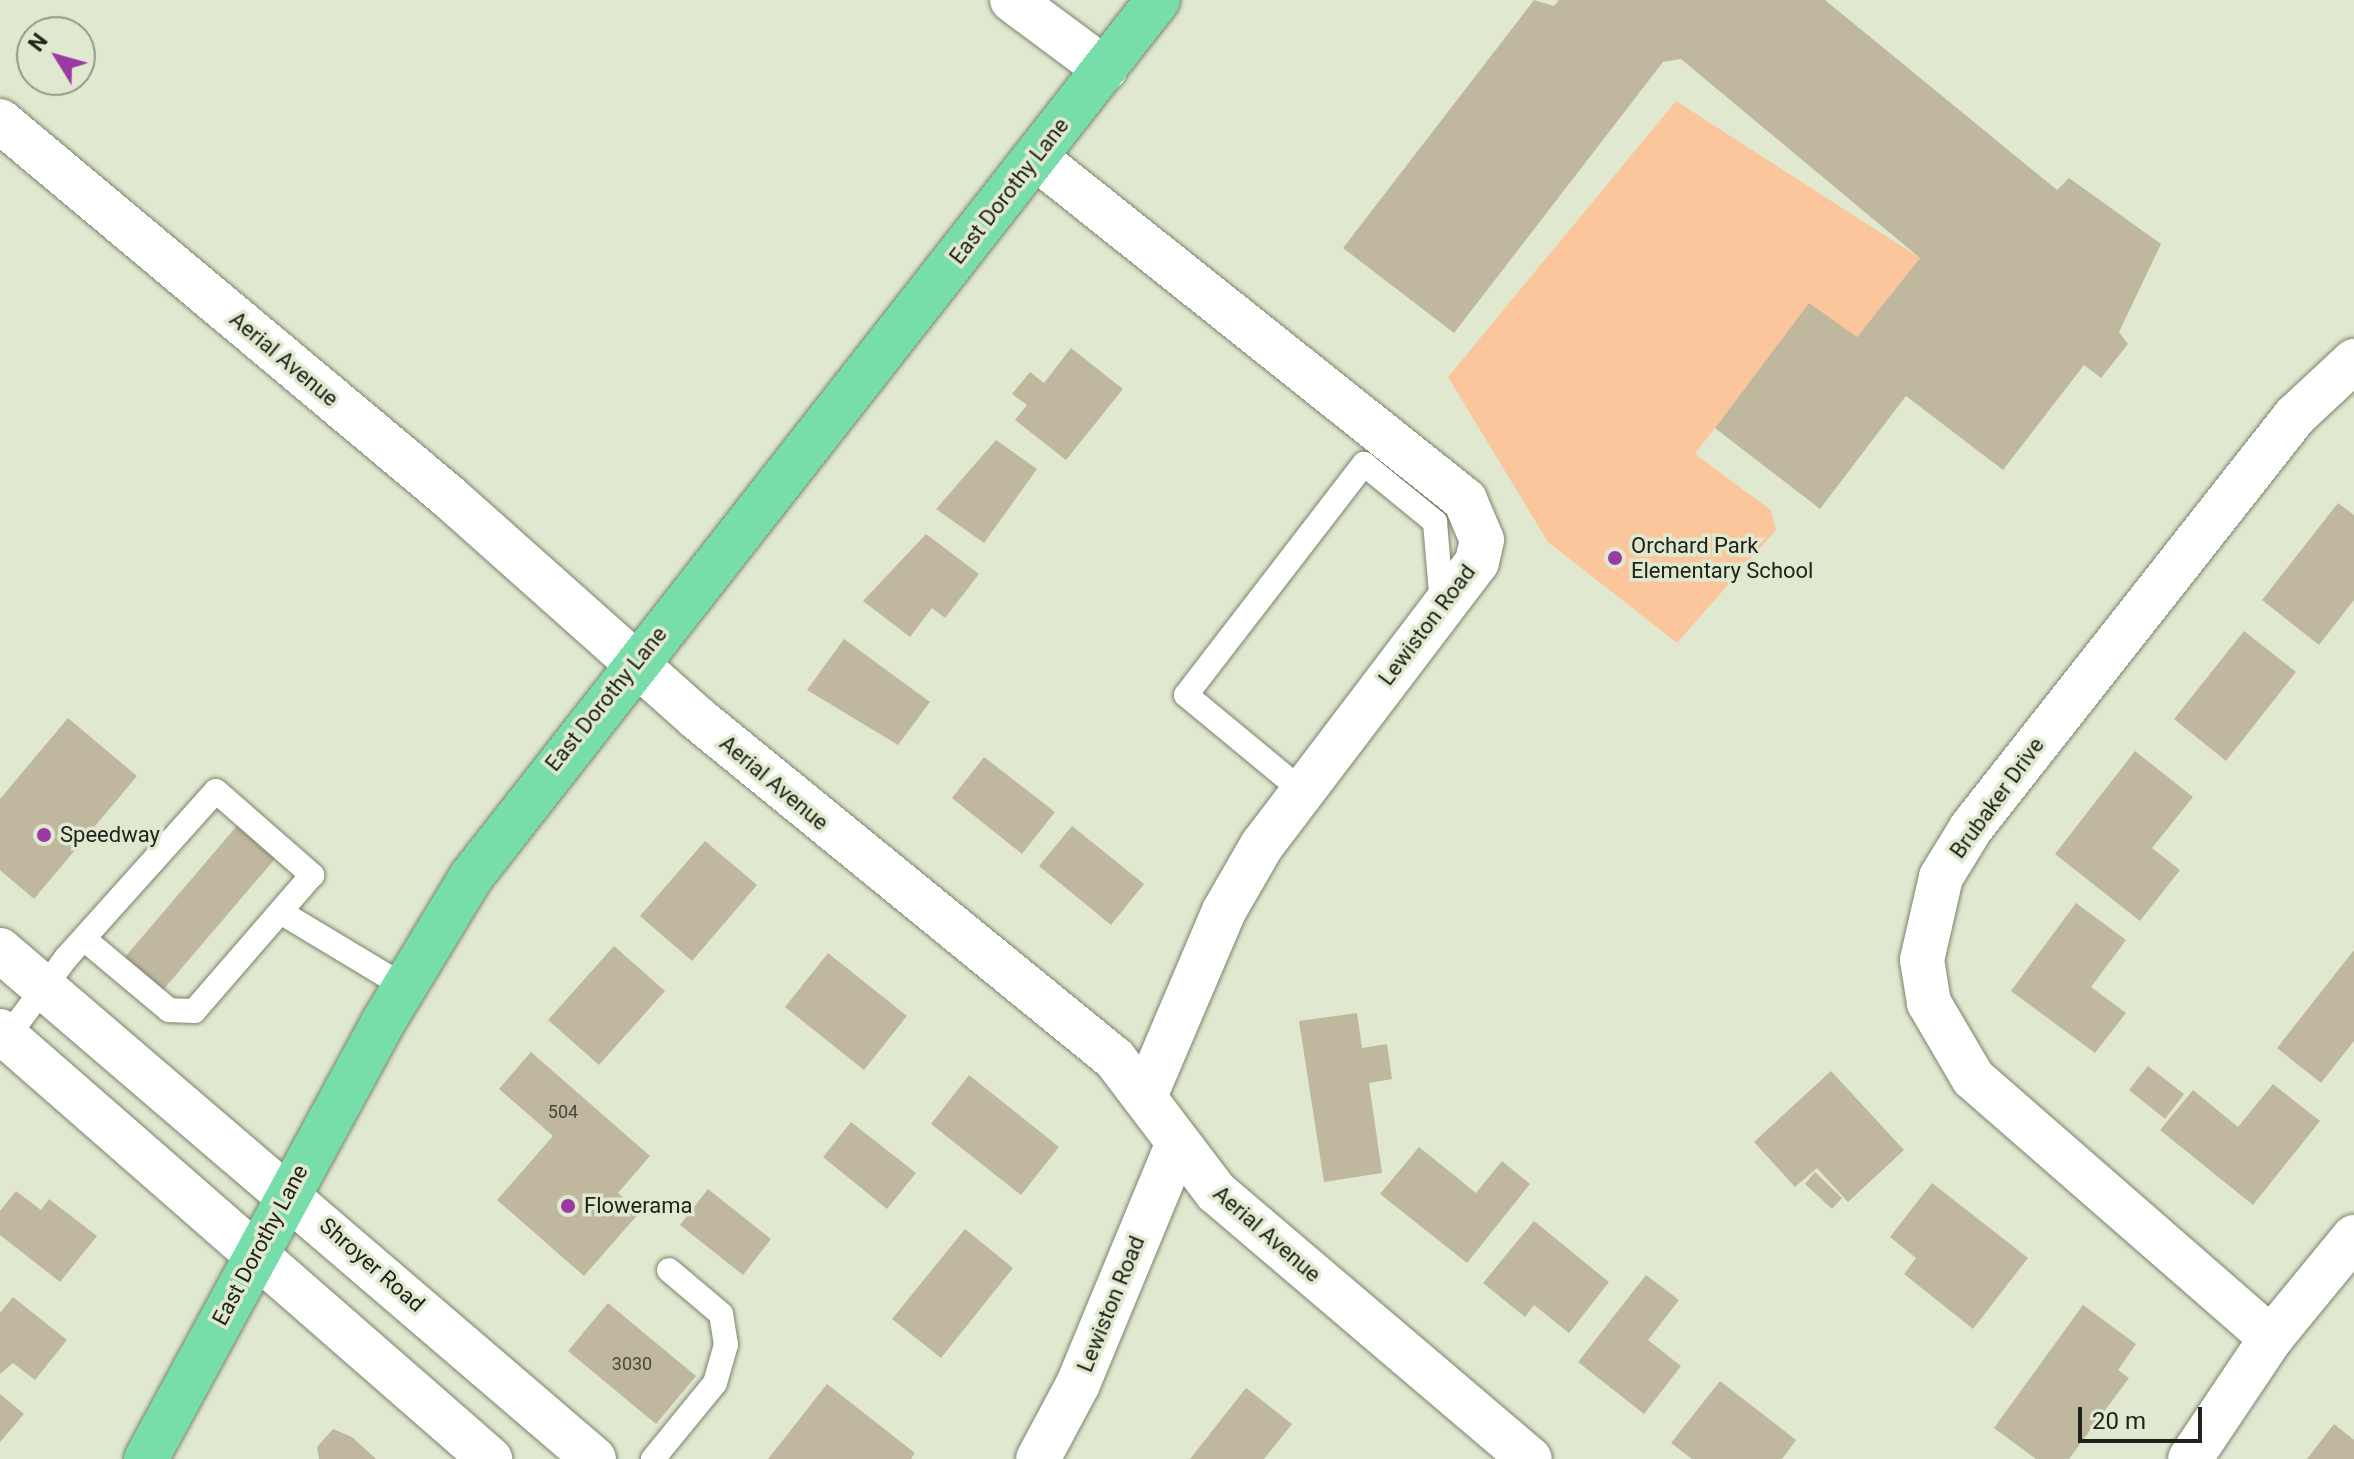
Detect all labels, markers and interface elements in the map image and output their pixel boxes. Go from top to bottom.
north arrow [16,16,96,96]
text: N [23,29,53,56]
street label: East Dorothy Lane [944,113,1074,269]
street label: Aerial Avenue [224,306,344,412]
place label: Orchard Park Elementary School [1631,532,1813,584]
marker: Orchard Park Elementary School [1606,549,1624,567]
street label: Lewiston Road [1373,559,1481,691]
street label: East Dorothy Lane [540,622,672,776]
street label: Aerial Avenue [714,730,834,836]
street label: Brubaker Drive [1944,733,2050,863]
place label: Speedway [60,822,160,848]
marker: Speedway [35,826,53,844]
house number: 504 [548,1101,578,1123]
street label: East Dorothy Lane [207,1160,313,1330]
street label: Aerial Avenue [1208,1180,1326,1288]
place label: Flowerama [584,1193,693,1219]
marker: Flowerama [559,1197,577,1215]
street label: Shroyer Road [314,1212,430,1318]
street label: Lewiston Road [1072,1232,1150,1376]
house number: 3030 [612,1353,652,1375]
scale bar [2082,1391,2206,1441]
text: 20 m [2092,1407,2146,1435]

